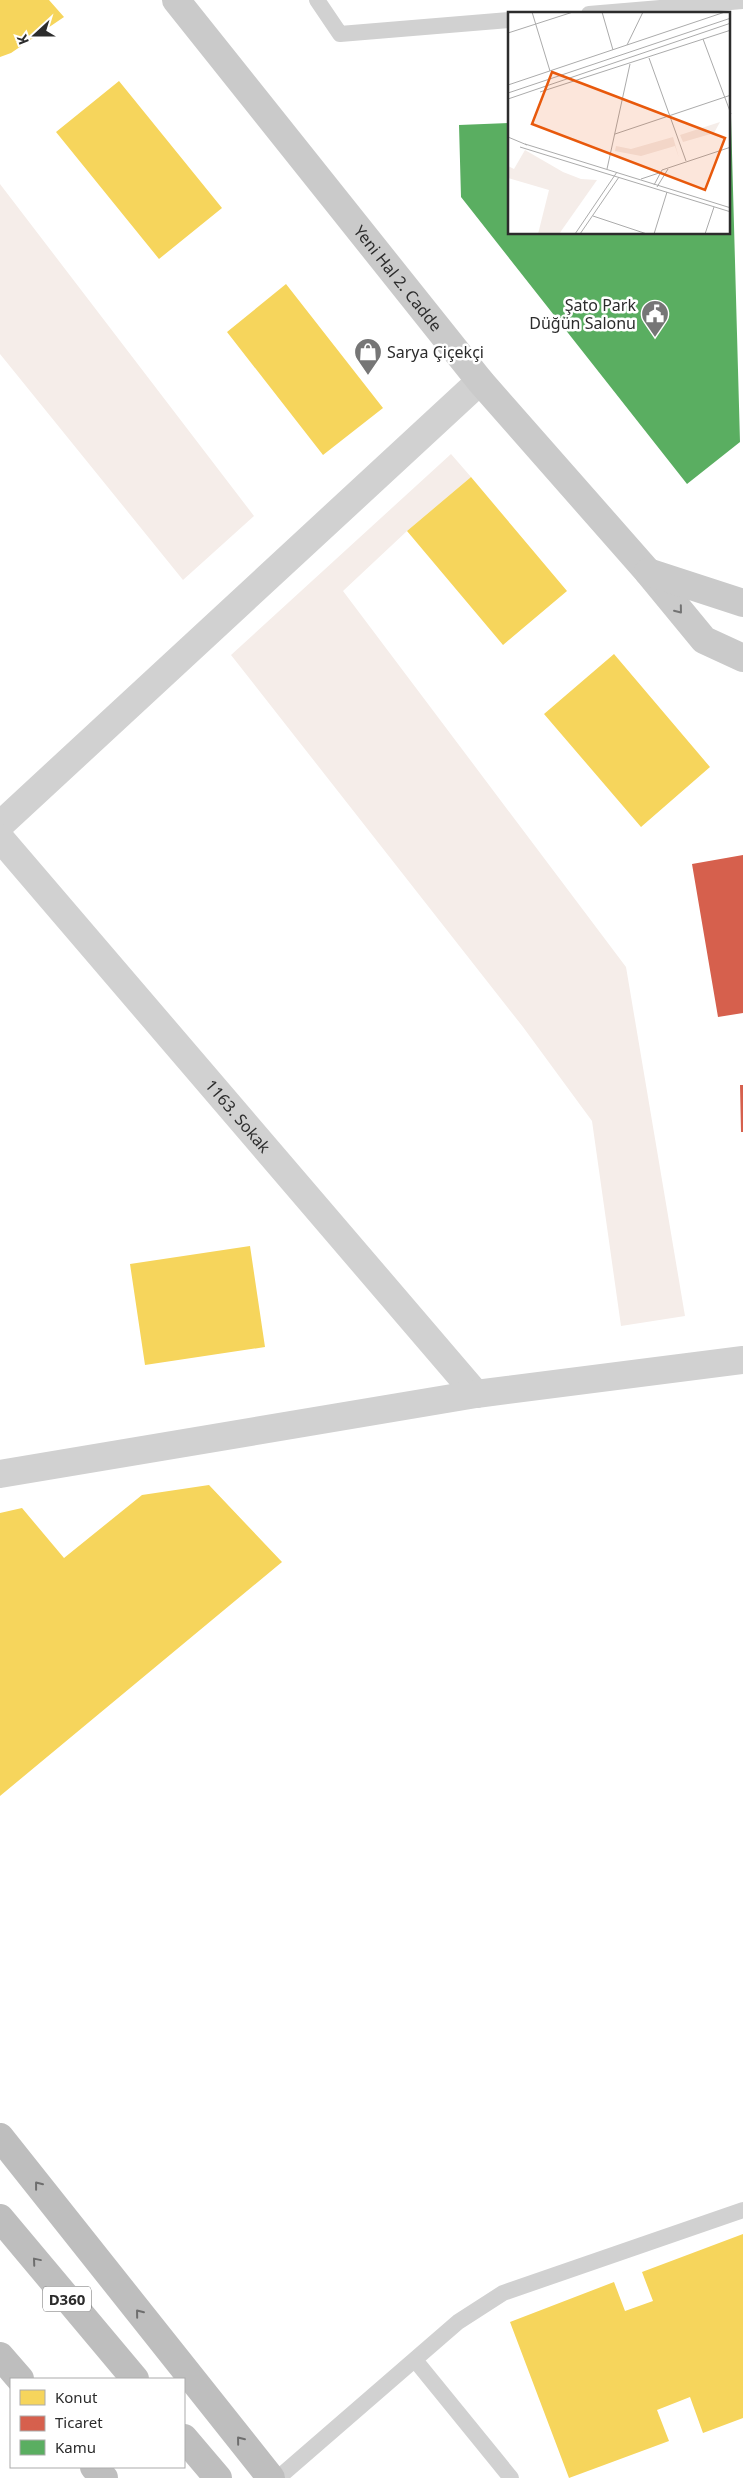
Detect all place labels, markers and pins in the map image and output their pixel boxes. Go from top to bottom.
place label: Şato Park Düğün Salonu [529,294,636,334]
public building icon: Şato Park Düğün Salonu [640,299,670,338]
shop icon: Sarya Çiçekçi [353,337,383,376]
place label: Sarya Çiçekçi [387,341,484,363]

